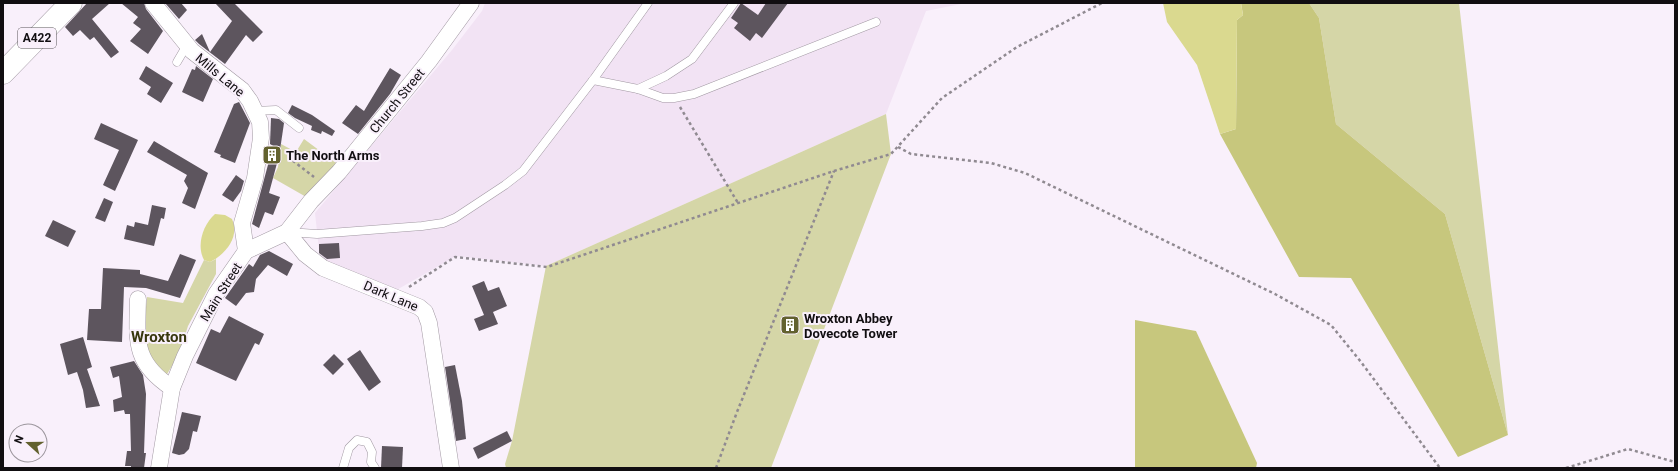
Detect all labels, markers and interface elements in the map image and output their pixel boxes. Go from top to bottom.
road number: A422 [18,28,56,48]
street label: Mills Lane [193,50,247,100]
street label: Church Street [366,66,428,136]
building icon: The North Arms [261,144,283,166]
place label: The North Arms [286,148,380,163]
street label: Main Street [197,260,245,324]
street label: Dark Lane [361,278,421,314]
place label: Wroxton Abbey Dovecote Tower [804,311,897,341]
building icon: Wroxton Abbey Dovecote Tower [779,314,801,336]
district label: Wroxton [131,328,187,346]
north arrow [8,423,48,463]
text: N [12,433,27,446]

